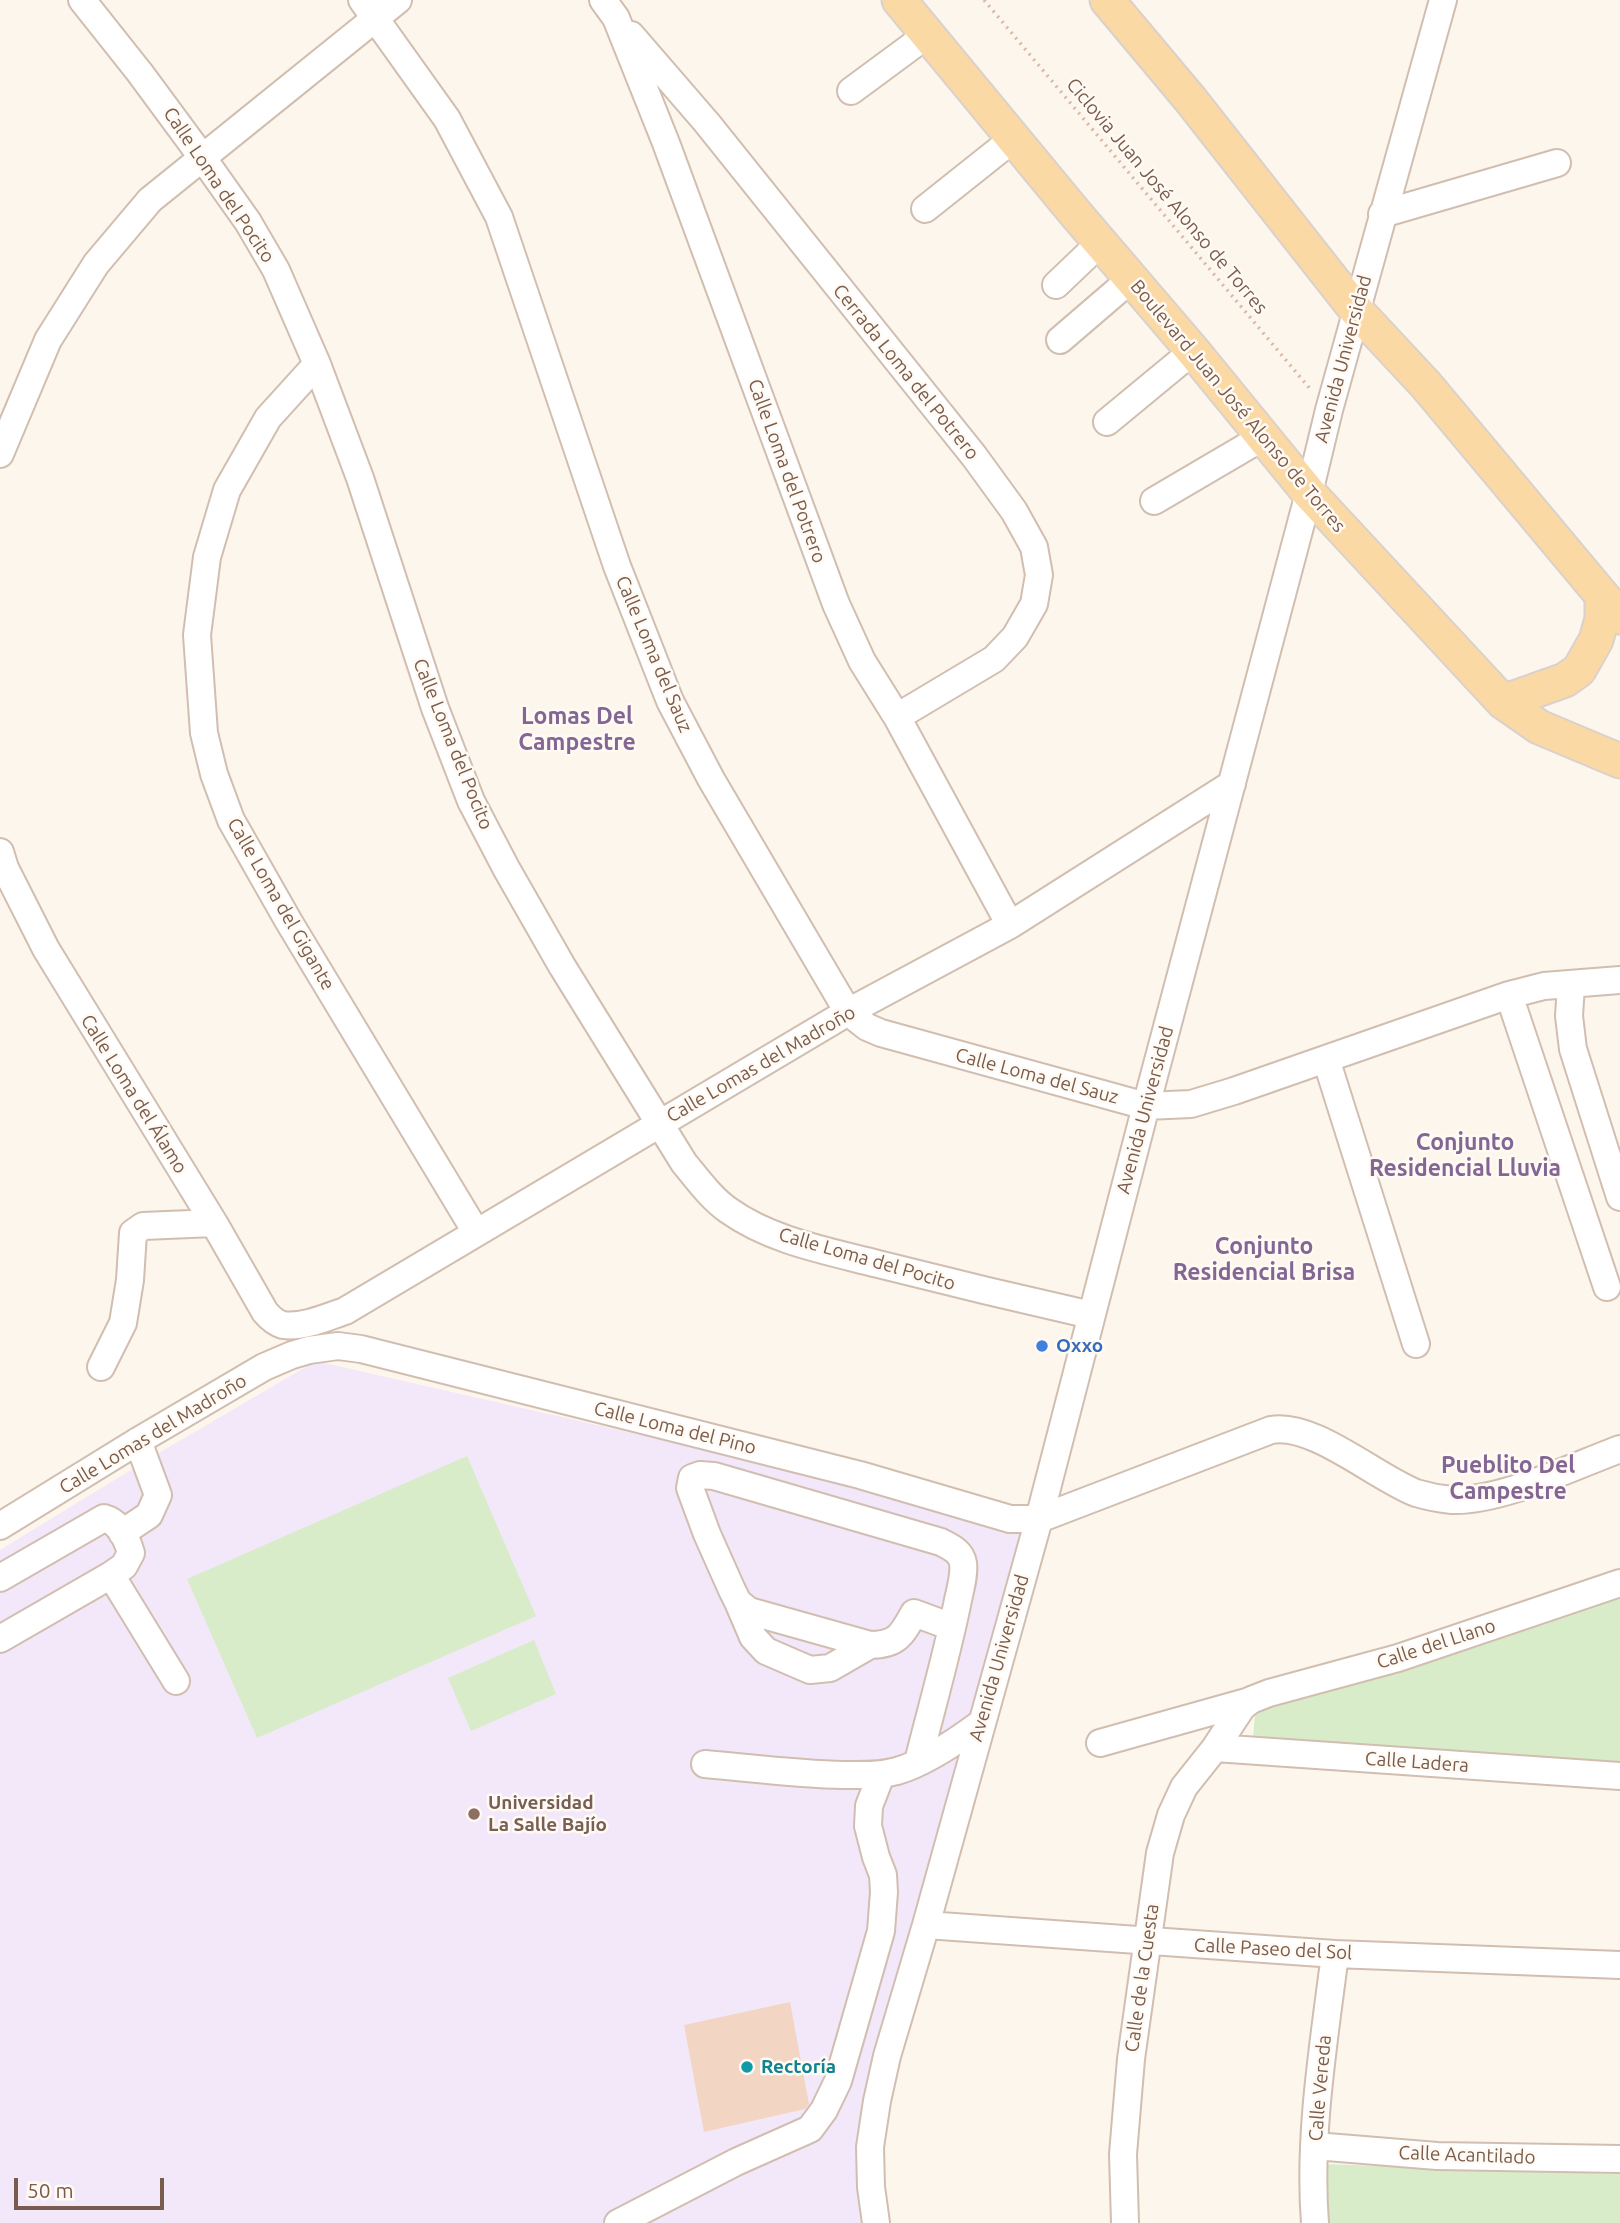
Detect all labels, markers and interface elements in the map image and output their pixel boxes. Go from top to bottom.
street label: Ciclovia Juan José Alonso de Torres [1062,73,1272,319]
street label: Calle Loma del Pocito [158,103,280,267]
street label: Avenida Universidad [1310,273,1376,445]
street label: Boulevard Juan José Alonso de Torres [1126,275,1350,537]
street label: Cerrada Loma del Potrero [828,280,984,464]
street label: Calle Loma del Potrero [743,376,831,566]
street label: Calle Loma del Sauz [611,572,697,736]
street label: Calle Loma del Pocito [408,655,498,833]
district label: Lomas Del Campestre [518,702,636,756]
street label: Calle Loma del Gigante [222,814,340,994]
street label: Calle Lomas del Madroño [662,1001,860,1127]
street label: Calle Loma del Álamo [76,1010,192,1178]
street label: Avenida Universidad [1112,1024,1178,1196]
street label: Calle Loma del Sauz [953,1043,1121,1109]
district label: Conjunto Residencial Lluvia [1369,1128,1561,1182]
street label: Calle Loma del Pocito [776,1223,958,1295]
district label: Conjunto Residencial Brisa [1173,1232,1355,1286]
place label: Oxxo [1056,1335,1103,1357]
marker: Oxxo [1034,1338,1050,1354]
street label: Calle Lomas del Madroño [55,1369,251,1499]
street label: Calle Loma del Pino [592,1397,758,1459]
district label: Pueblito Del Campestre [1441,1451,1575,1505]
street label: Avenida Universidad [964,1572,1034,1744]
street label: Calle del Llano [1374,1614,1498,1674]
street label: Calle Ladera [1364,1747,1470,1777]
place label: Universidad La Salle Bajío [488,1792,607,1836]
marker: Universidad La Salle Bajío [466,1806,482,1822]
street label: Calle de la Cuesta [1120,1902,1164,2054]
street label: Calle Paseo del Sol [1193,1933,1353,1965]
street label: Calle Vereda [1304,2034,1336,2142]
place label: Rectoría [761,2056,836,2078]
marker: Rectoría [739,2059,755,2075]
street label: Calle Acantilado [1398,2141,1536,2169]
scale bar [18,2164,168,2208]
text: 50 m [27,2178,74,2202]

